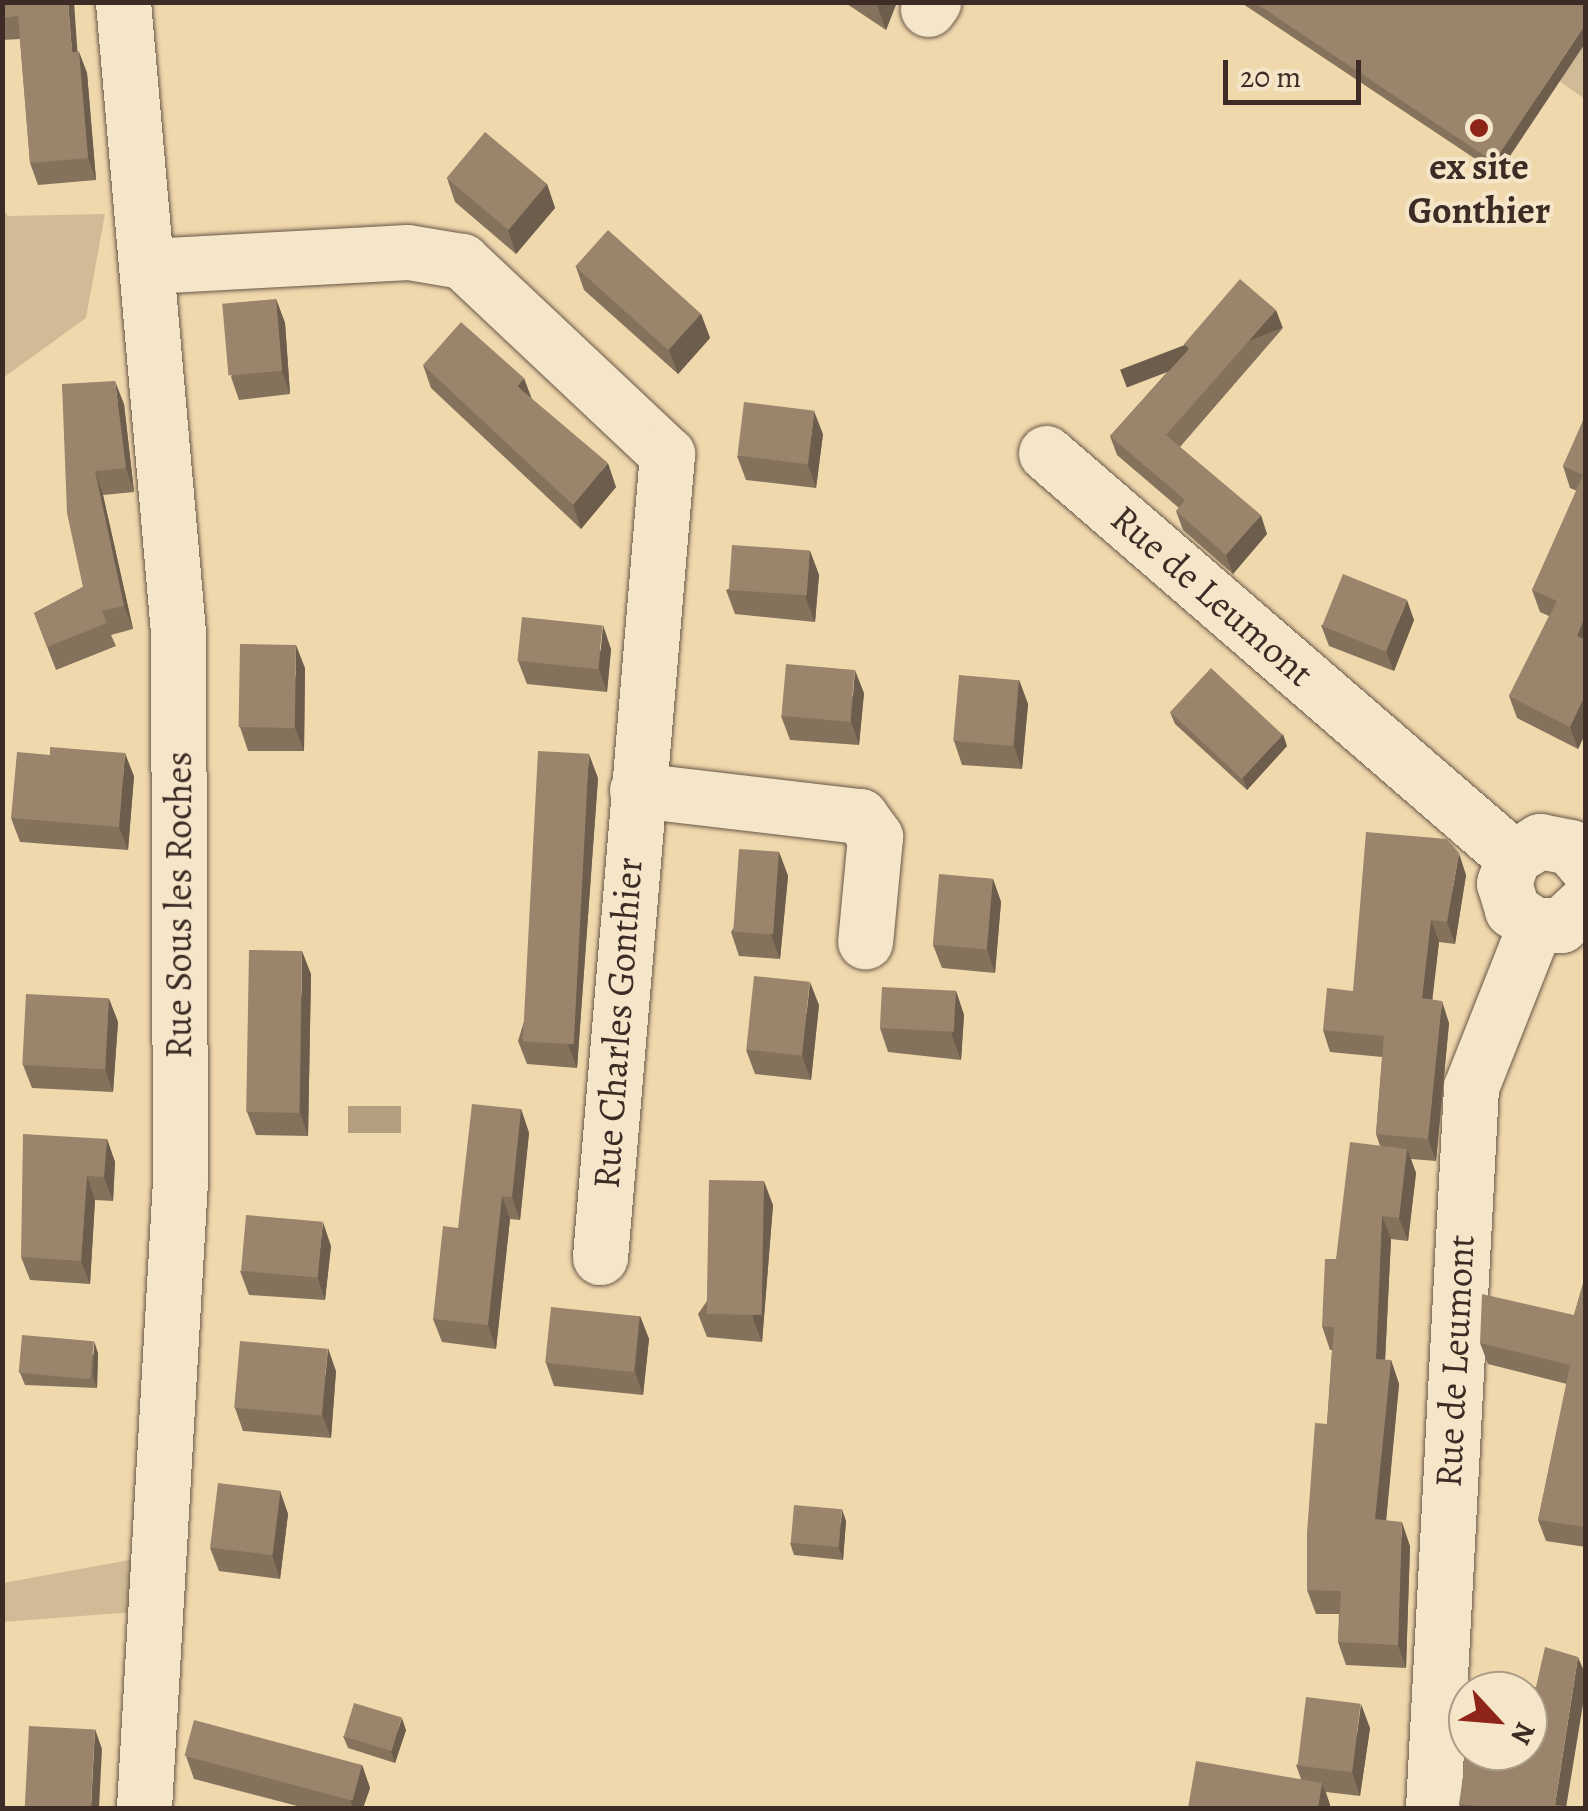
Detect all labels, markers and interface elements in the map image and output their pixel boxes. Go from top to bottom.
scale bar [1228,40,1366,102]
text: 20 m [1240,57,1301,97]
marker: ex site Gonthier [1468,117,1490,139]
place label: ex site Gonthier [1408,144,1550,233]
street label: Rue de Leumont [1102,496,1322,696]
street label: Rue Sous les Roches [156,751,202,1059]
street label: Rue Charles Gonthier [584,856,652,1190]
street label: Rue de Leumont [1426,1234,1484,1488]
north arrow [1448,1671,1548,1771]
text: N [1502,1716,1545,1751]

